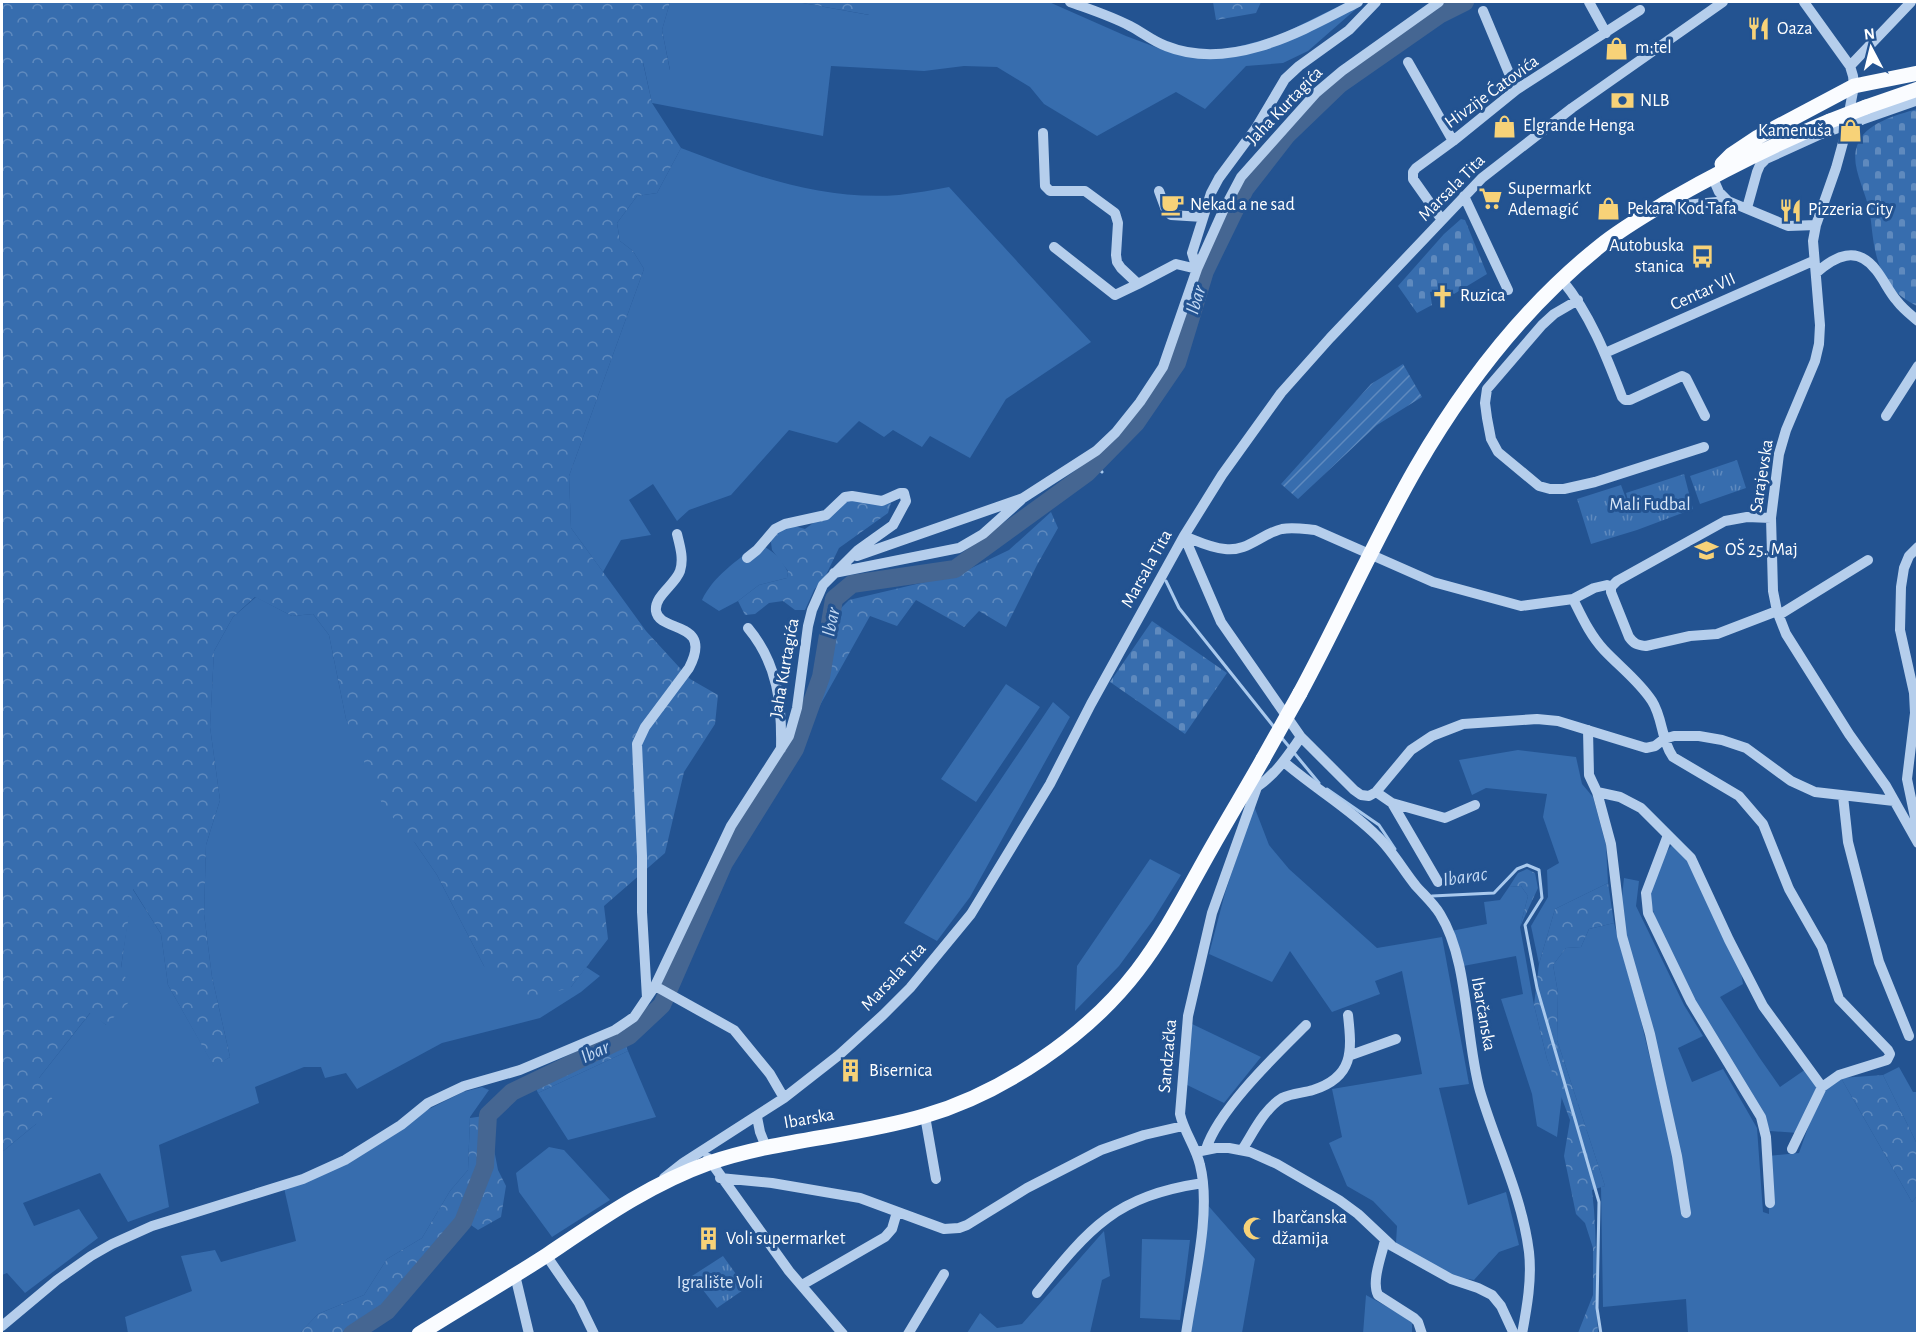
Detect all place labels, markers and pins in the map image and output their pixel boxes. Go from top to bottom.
restaurant icon: Oaza [1746,16,1772,42]
place label: Oaza [1777,20,1812,38]
shop icon: m:tel [1604,35,1630,61]
place label: m:tel [1635,39,1672,57]
bank icon: NLB [1609,88,1635,114]
place label: NLB [1640,92,1669,110]
shop icon: Elgrande Henga [1492,113,1518,139]
place label: Elgrande Henga [1523,117,1635,135]
shop icon: Kamenuša [1837,118,1863,144]
place label: Kamenuša [1758,122,1832,140]
place label: Supermarkt Ademagić [1508,180,1592,219]
supermarket icon: Supermarkt Ademagić [1477,186,1503,212]
cafe icon: Nekad a ne sad [1159,192,1185,218]
place label: Nekad a ne sad [1190,196,1295,214]
shop icon: Pekara Kod Tafa [1596,196,1622,222]
restaurant icon: Pizzeria City [1777,197,1803,223]
place label: Pekara Kod Tafa [1627,200,1737,218]
place label: Pizzeria City [1808,201,1894,219]
place label: Autobuska stanica [1609,237,1684,276]
bus stop icon: Autobuska stanica [1689,243,1715,269]
church icon: Ruzica [1429,283,1455,309]
place label: Ruzica [1460,287,1506,305]
school or university icon: OŠ 25. Maj [1694,537,1720,563]
place label: OŠ 25. Maj [1725,538,1798,559]
building icon: Bisernica [838,1058,864,1084]
place label: Bisernica [869,1062,933,1080]
place label: Ibarčanska džamija [1272,1209,1347,1248]
mosque icon: Ibarčanska džamija [1241,1215,1267,1241]
building icon: Voli supermarket [695,1226,721,1252]
place label: Voli supermarket [726,1230,846,1248]

